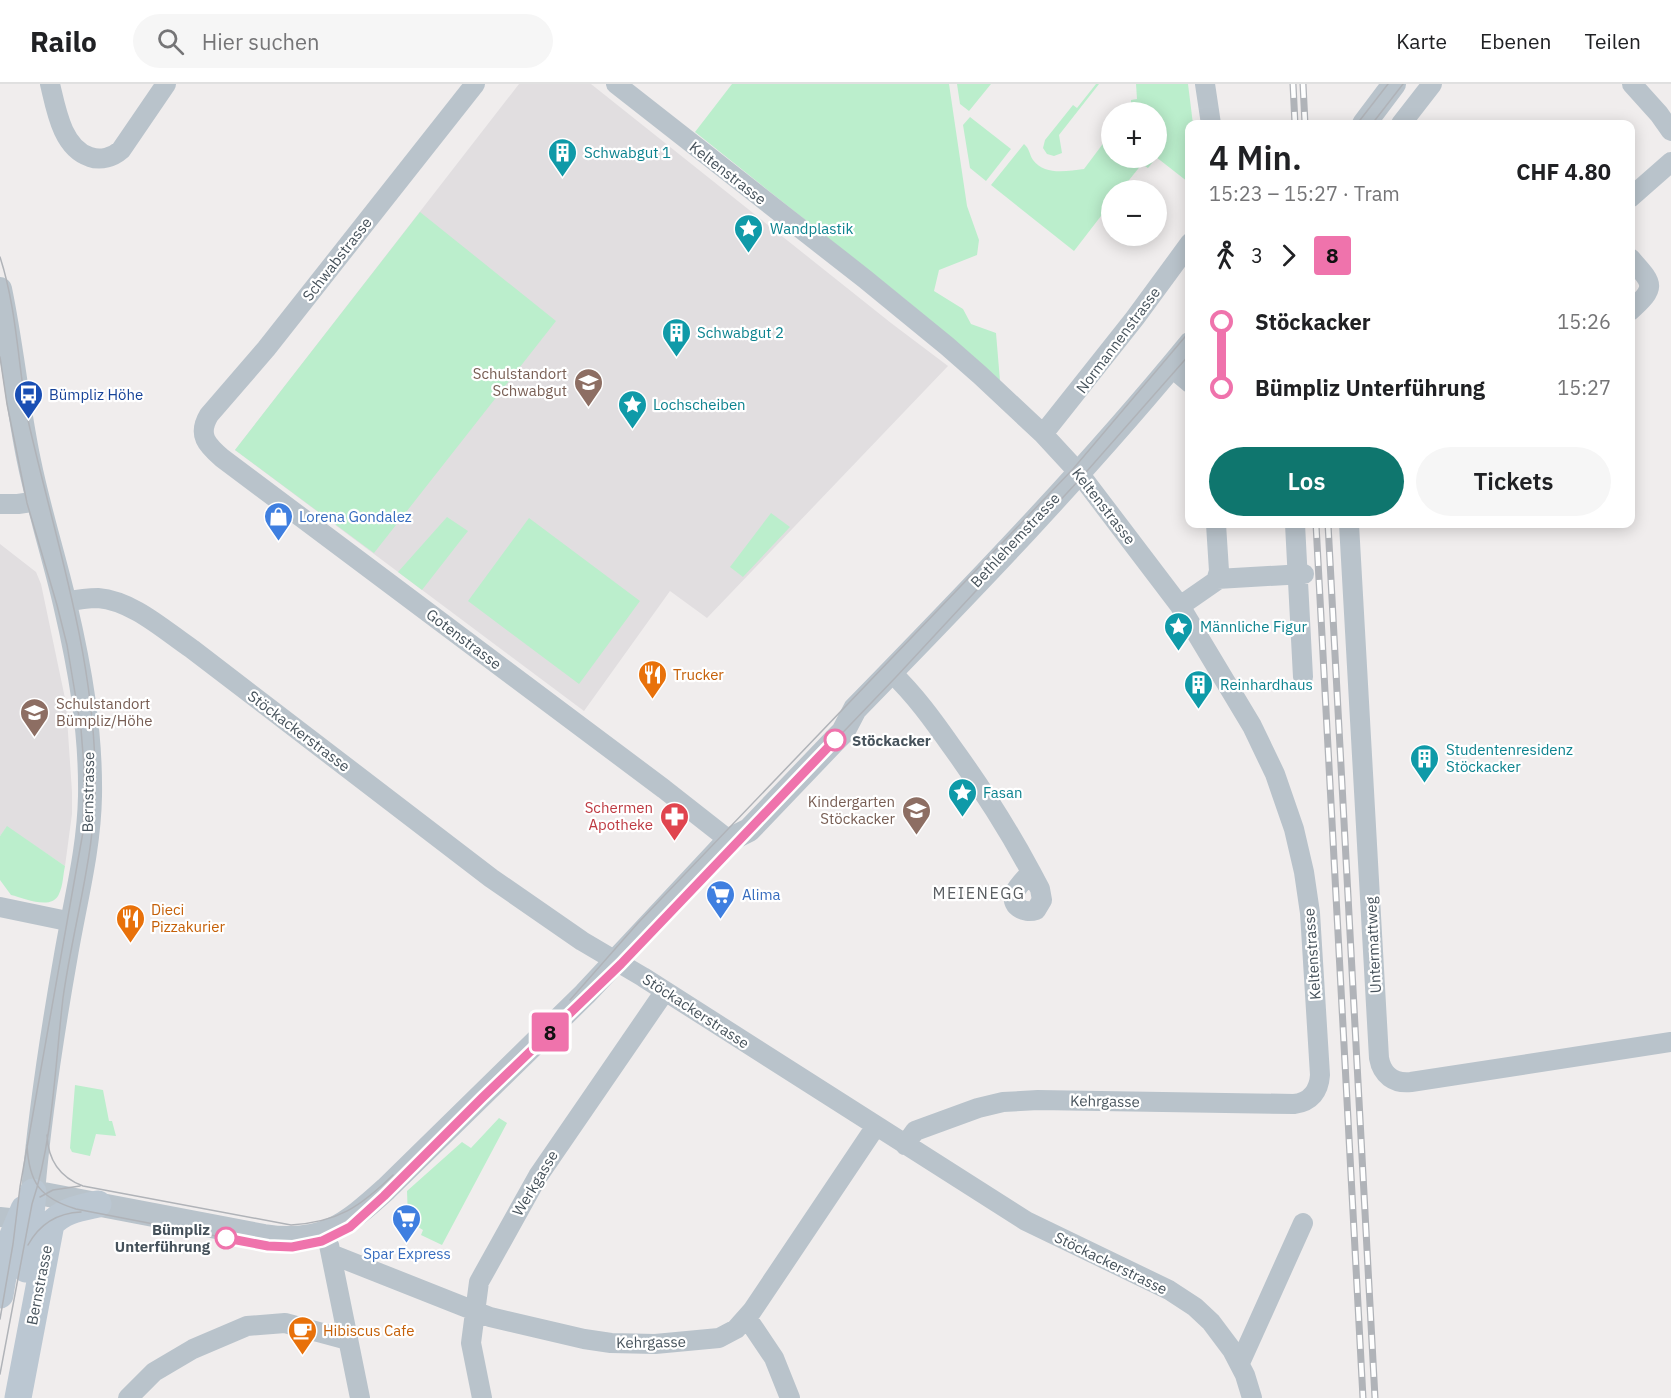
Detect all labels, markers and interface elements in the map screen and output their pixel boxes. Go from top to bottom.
search box [133,14,553,68]
text: Railo [30,23,97,60]
icon: search [154,25,187,58]
text: Hier suchen [202,27,320,56]
text: Karte [1396,27,1447,55]
text: Ebenen [1480,27,1551,55]
text: Teilen [1584,27,1641,55]
map controls [1101,102,1167,246]
button: + [1101,102,1167,168]
building icon: Schwabgut 1 [547,136,579,178]
text: 4 Min. [1209,136,1302,179]
street label: Keltenstrasse [686,137,770,209]
place label: Schwabgut 1 [584,143,671,162]
text: CHF 4.80 [1516,157,1611,186]
button: − [1101,180,1167,246]
text: 15:23 – 15:27 · Tram [1209,180,1400,207]
place icon: Wandplastik [733,212,765,254]
street label: Schwabstrasse [298,213,376,305]
place label: Wandplastik [770,219,853,238]
icon: walk [1209,239,1242,272]
icon: forward [1272,239,1305,272]
text: 8 [1326,241,1339,269]
text: 3 [1251,242,1263,269]
street label: Normannenstrasse [1072,283,1164,397]
text: Stöckacker [1255,307,1371,336]
text: 15:26 [1557,308,1611,335]
building icon: Schwabgut 2 [660,316,692,358]
place label: Schwabgut 2 [697,323,784,342]
place label: Schulstandort Schwabgut [473,364,567,400]
school or university icon: Schulstandort Schwabgut [572,366,604,408]
text: Bümpliz Unterführung [1255,373,1485,402]
text: 15:27 [1557,374,1611,401]
bus stop icon: Bümpliz Höhe [12,378,44,420]
place label: Bümpliz Höhe [49,385,143,404]
place icon: Lochscheiben [616,388,648,430]
place label: Lochscheiben [653,395,746,414]
button: Los [1209,447,1404,516]
button: Tickets [1416,447,1611,516]
street label: Keltenstrasse [1068,464,1140,548]
street label: Bethlehemstrasse [966,489,1064,591]
shop icon: Lorena Gondalez [262,500,294,542]
place label: Lorena Gondalez [299,507,412,526]
street label: Gotenstrasse [423,604,505,674]
place icon: Männliche Figur [1163,610,1195,652]
place label: Männliche Figur [1200,617,1307,636]
restaurant icon: Trucker [636,658,668,700]
place label: Trucker [673,665,724,684]
building icon: Reinhardhaus [1183,668,1215,710]
place label: Reinhardhaus [1220,675,1313,694]
street label: Stöckackerstrasse [244,686,354,776]
place label: Schulstandort Bümpliz/Höhe [56,694,152,730]
school or university icon: Schulstandort Bümpliz/Höhe [19,696,51,738]
marker: Stöckacker [824,729,846,751]
place label: Stöckacker [852,731,931,750]
place label: Studentenresidenz Stöckacker [1446,740,1573,776]
building icon: Studentenresidenz Stöckacker [1409,742,1441,784]
street label: Bernstrasse [78,751,98,833]
place icon: Fasan [946,776,978,818]
place label: Fasan [983,783,1023,802]
place label: Kindergarten Stöckacker [808,792,895,828]
school or university icon: Kindergarten Stöckacker [900,794,932,836]
place label: Schermen Apotheke [585,798,653,834]
pharmacy icon: Schermen Apotheke [658,800,690,842]
supermarket icon: Alima [705,878,737,920]
district label: MEIENEGG [933,883,1025,903]
place label: Alima [742,885,781,904]
street label: Untermattweg [1361,896,1385,994]
place label: Dieci Pizzakurier [151,900,226,936]
restaurant icon: Dieci Pizzakurier [114,902,146,944]
street label: Keltenstrasse [1299,907,1325,1001]
street label: Stöckackerstrasse [639,969,753,1053]
line badge: 8 [530,1012,570,1052]
text: 8 [544,1018,556,1046]
street label: Kehrgasse [1070,1091,1140,1111]
street label: Werkgasse [508,1147,562,1219]
supermarket icon: Spar Express [391,1202,423,1244]
place label: Bümpliz Unterführung [115,1220,211,1256]
marker: Bümpliz Unterführung [215,1227,237,1249]
street label: Stöckackerstrasse [1051,1227,1171,1299]
street label: Bernstrasse [22,1244,56,1326]
place label: Spar Express [363,1244,451,1263]
cafe icon: Hibiscus Cafe [286,1314,318,1356]
place label: Hibiscus Cafe [323,1321,414,1340]
street label: Kehrgasse [616,1332,686,1352]

